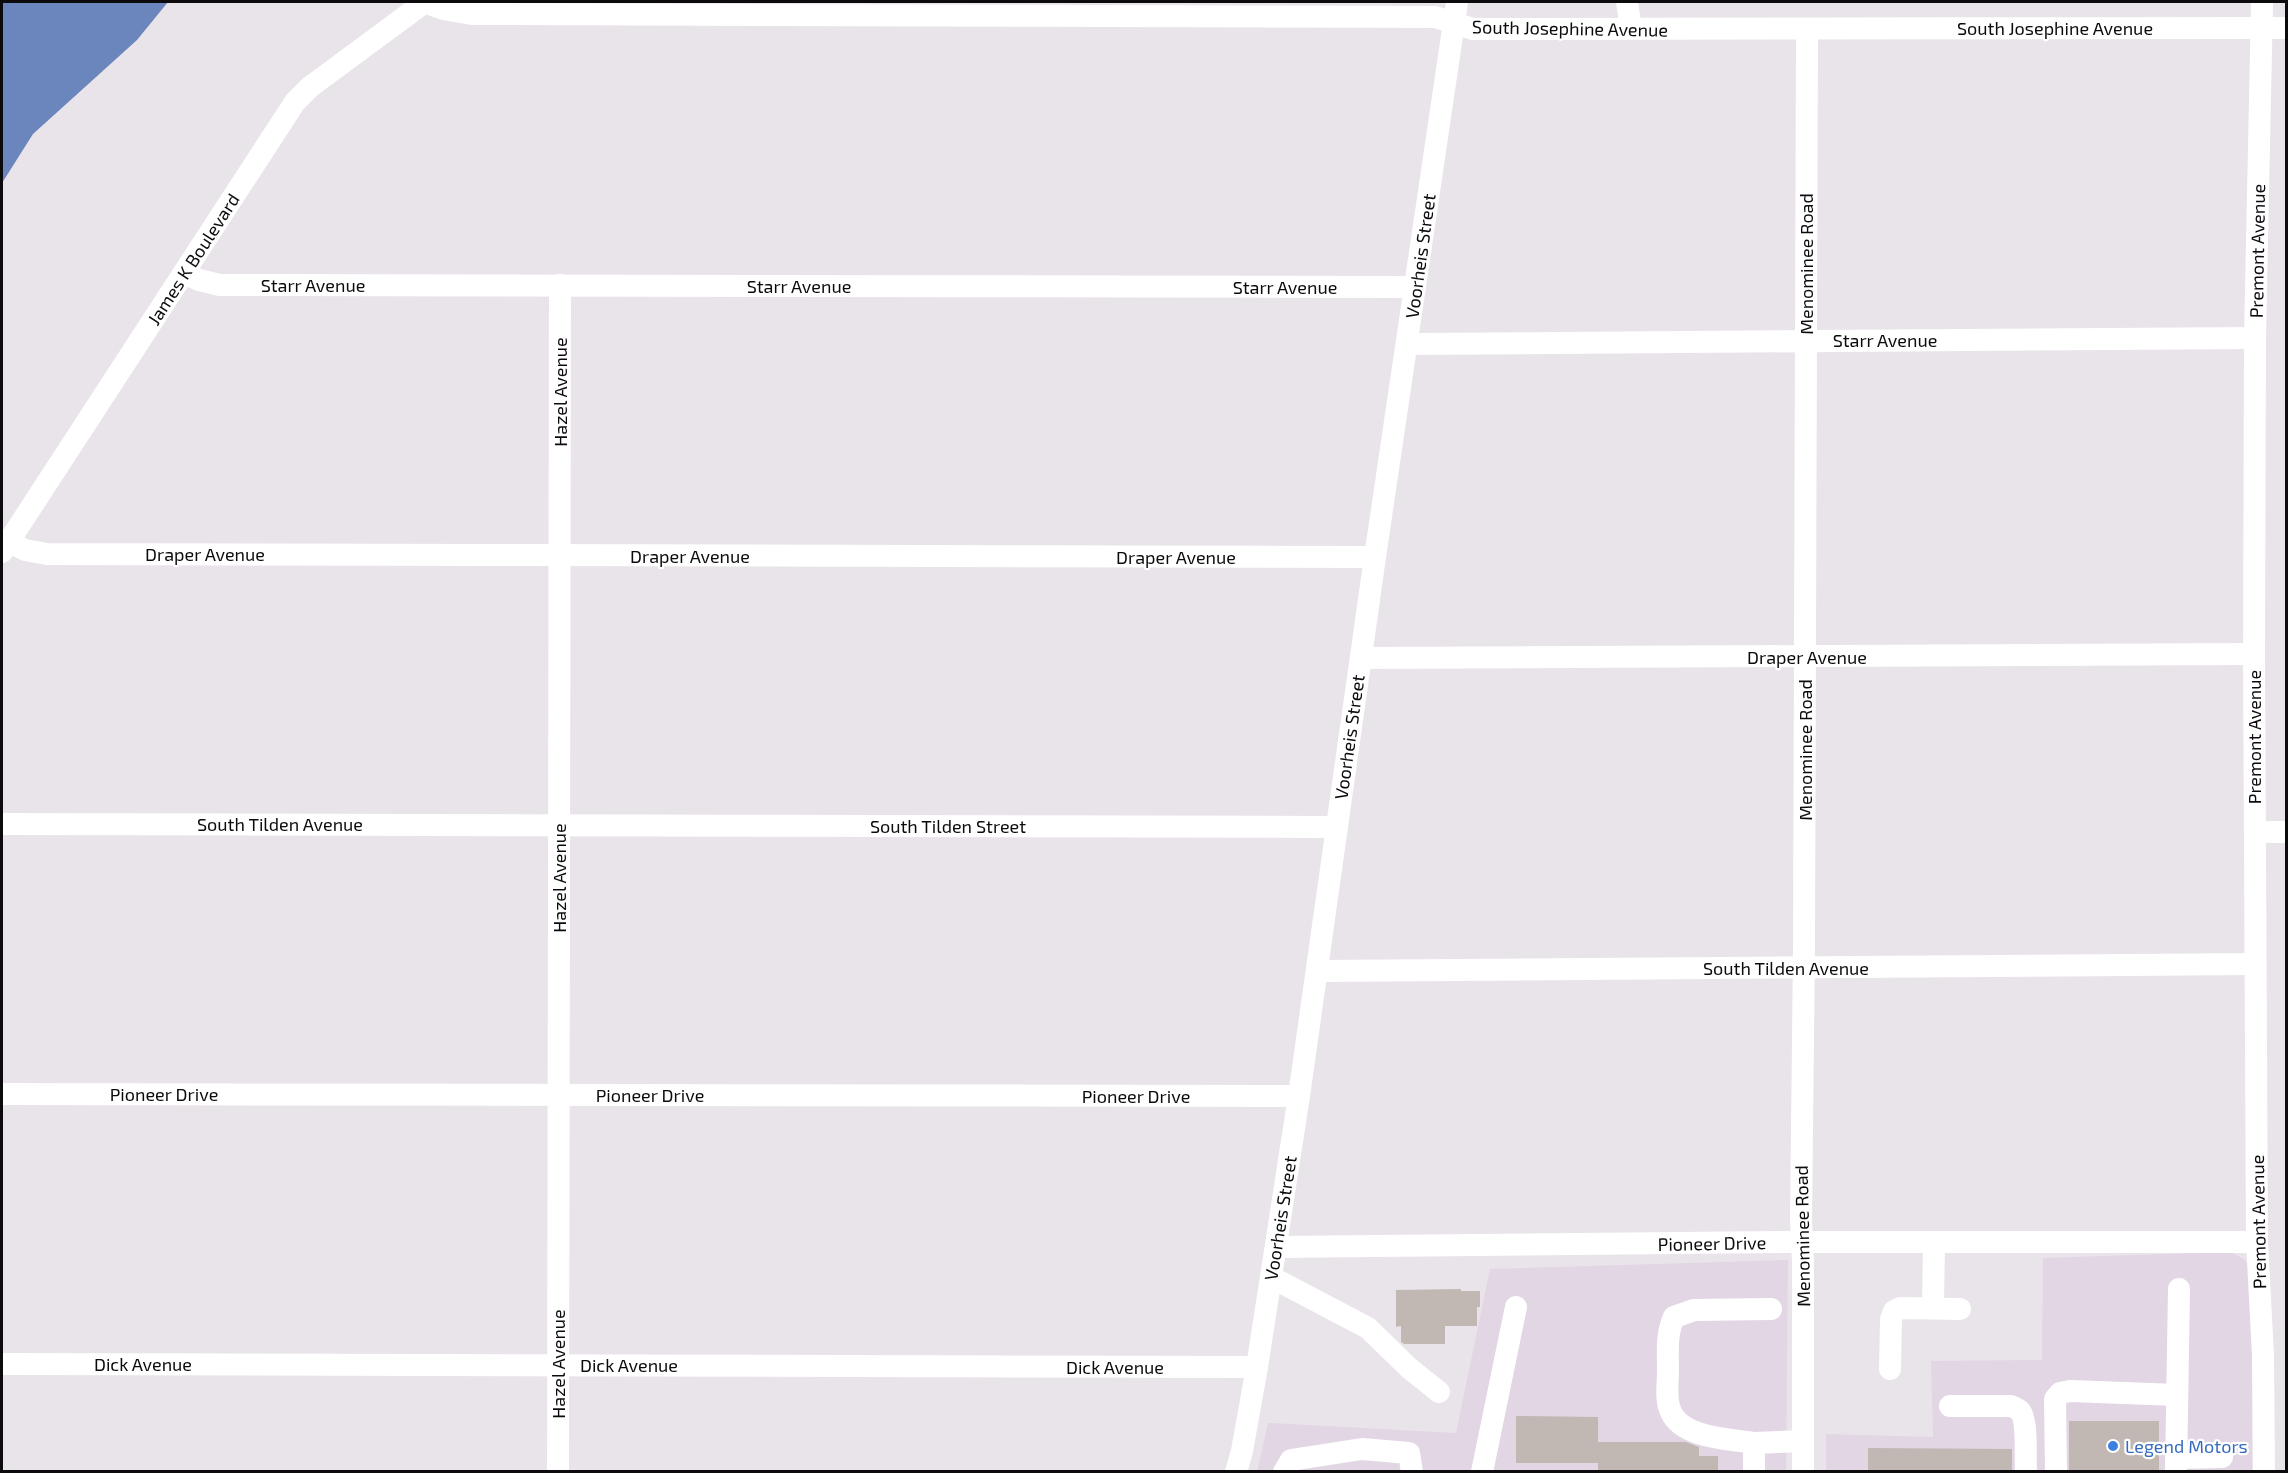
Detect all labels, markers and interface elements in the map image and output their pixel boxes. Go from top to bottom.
street label: South Josephine Avenue [1472,15,1668,41]
street label: South Josephine Avenue [1957,17,2153,39]
street label: Premont Avenue [2245,184,2269,318]
street label: James K Boulevard [142,189,244,329]
street label: Voorheis Street [1400,192,1440,320]
street label: Menominee Road [1795,193,1817,335]
street label: Starr Avenue [261,274,365,296]
street label: Starr Avenue [747,275,851,297]
street label: Starr Avenue [1233,276,1337,298]
street label: Starr Avenue [1833,329,1937,351]
street label: Hazel Avenue [549,337,571,447]
street label: Draper Avenue [145,543,265,565]
street label: Draper Avenue [630,545,750,567]
street label: Draper Avenue [1116,546,1236,568]
street label: Draper Avenue [1747,646,1867,668]
street label: Premont Avenue [2243,670,2265,804]
street label: Voorheis Street [1329,673,1369,801]
street label: Menominee Road [1794,679,1816,821]
street label: South Tilden Avenue [197,813,363,835]
street label: South Tilden Street [870,815,1026,837]
street label: Hazel Avenue [548,823,570,933]
street label: South Tilden Avenue [1703,957,1869,979]
street label: Pioneer Drive [110,1083,218,1105]
street label: Pioneer Drive [596,1084,704,1106]
street label: Pioneer Drive [1082,1085,1190,1107]
street label: Voorheis Street [1259,1154,1301,1282]
street label: Premont Avenue [2246,1155,2270,1289]
street label: Menominee Road [1790,1165,1814,1307]
street label: Pioneer Drive [1657,1231,1767,1255]
street label: Hazel Avenue [547,1309,569,1419]
street label: Dick Avenue [94,1353,192,1375]
street label: Dick Avenue [580,1354,678,1376]
street label: Dick Avenue [1066,1356,1164,1378]
place label: Legend Motors [2125,1435,2248,1457]
marker: Legend Motors [2106,1439,2120,1453]

